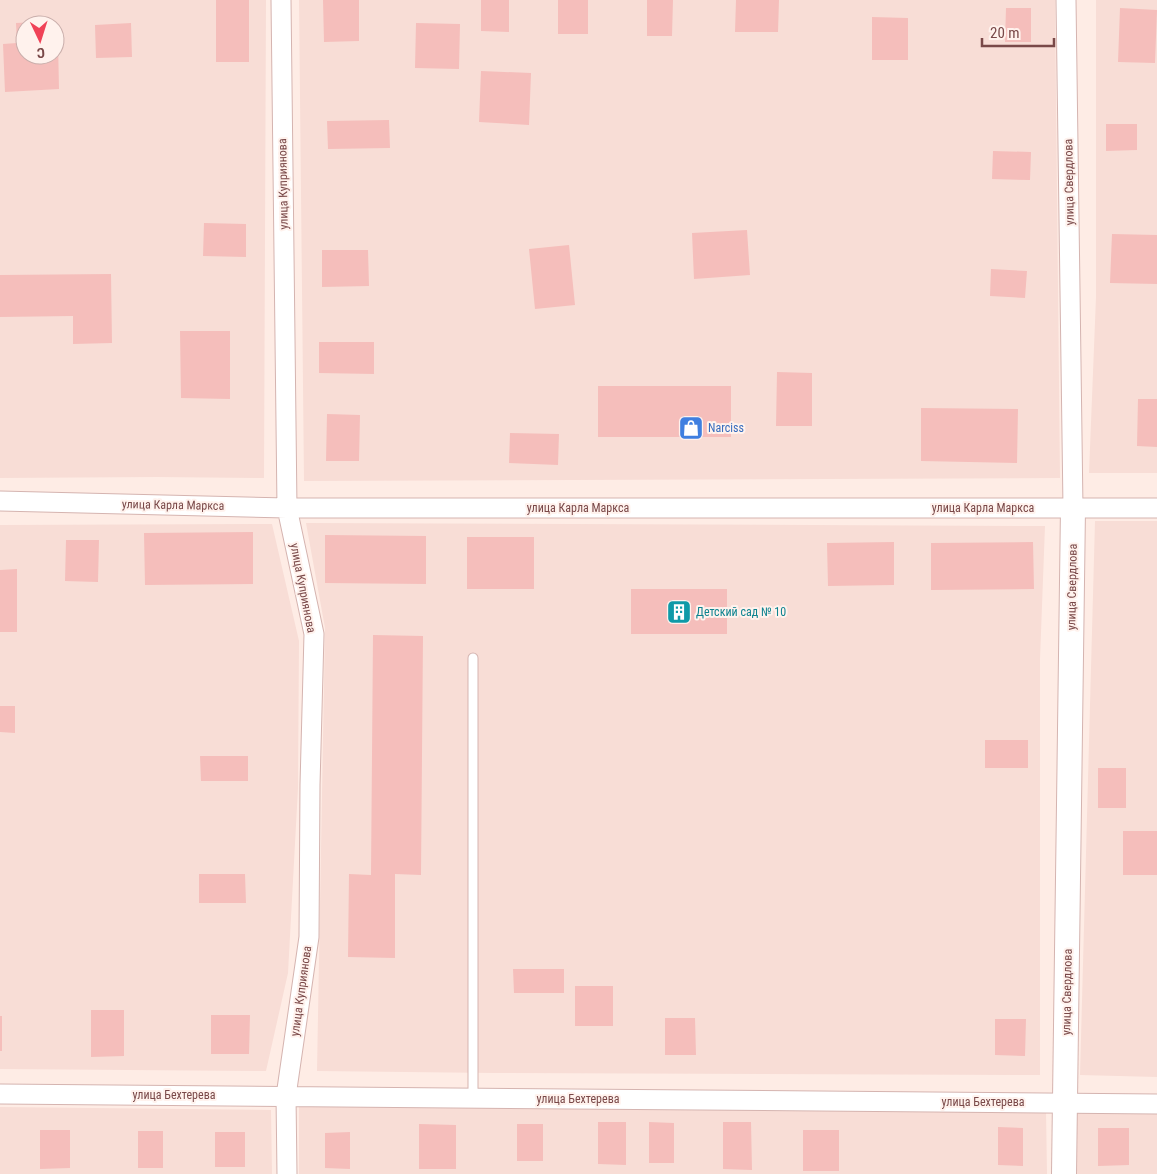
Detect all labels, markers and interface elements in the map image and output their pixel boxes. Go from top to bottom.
north arrow [15,15,65,65]
scale bar [982,15,1054,47]
text: 20 m [990,24,1020,42]
text: С [36,45,45,61]
street label: улица Куприянова [275,138,291,230]
street label: улица Свердлова [1061,138,1077,225]
shop icon: Narciss [678,415,704,441]
place label: Narciss [708,421,744,435]
street label: улица Карла Маркса [122,497,225,513]
street label: улица Карла Маркса [527,501,629,515]
street label: улица Карла Маркса [932,501,1034,515]
street label: улица Куприянова [287,542,319,634]
street label: улица Свердлова [1064,543,1080,630]
building icon: Детский сад № 10 [666,599,692,625]
place label: Детский сад № 10 [696,605,786,619]
street label: улица Куприянова [288,945,314,1037]
street label: улица Свердлова [1059,948,1075,1035]
street label: улица Бехтерева [133,1088,216,1102]
street label: улица Бехтерева [537,1092,620,1106]
street label: улица Бехтерева [942,1095,1025,1109]

